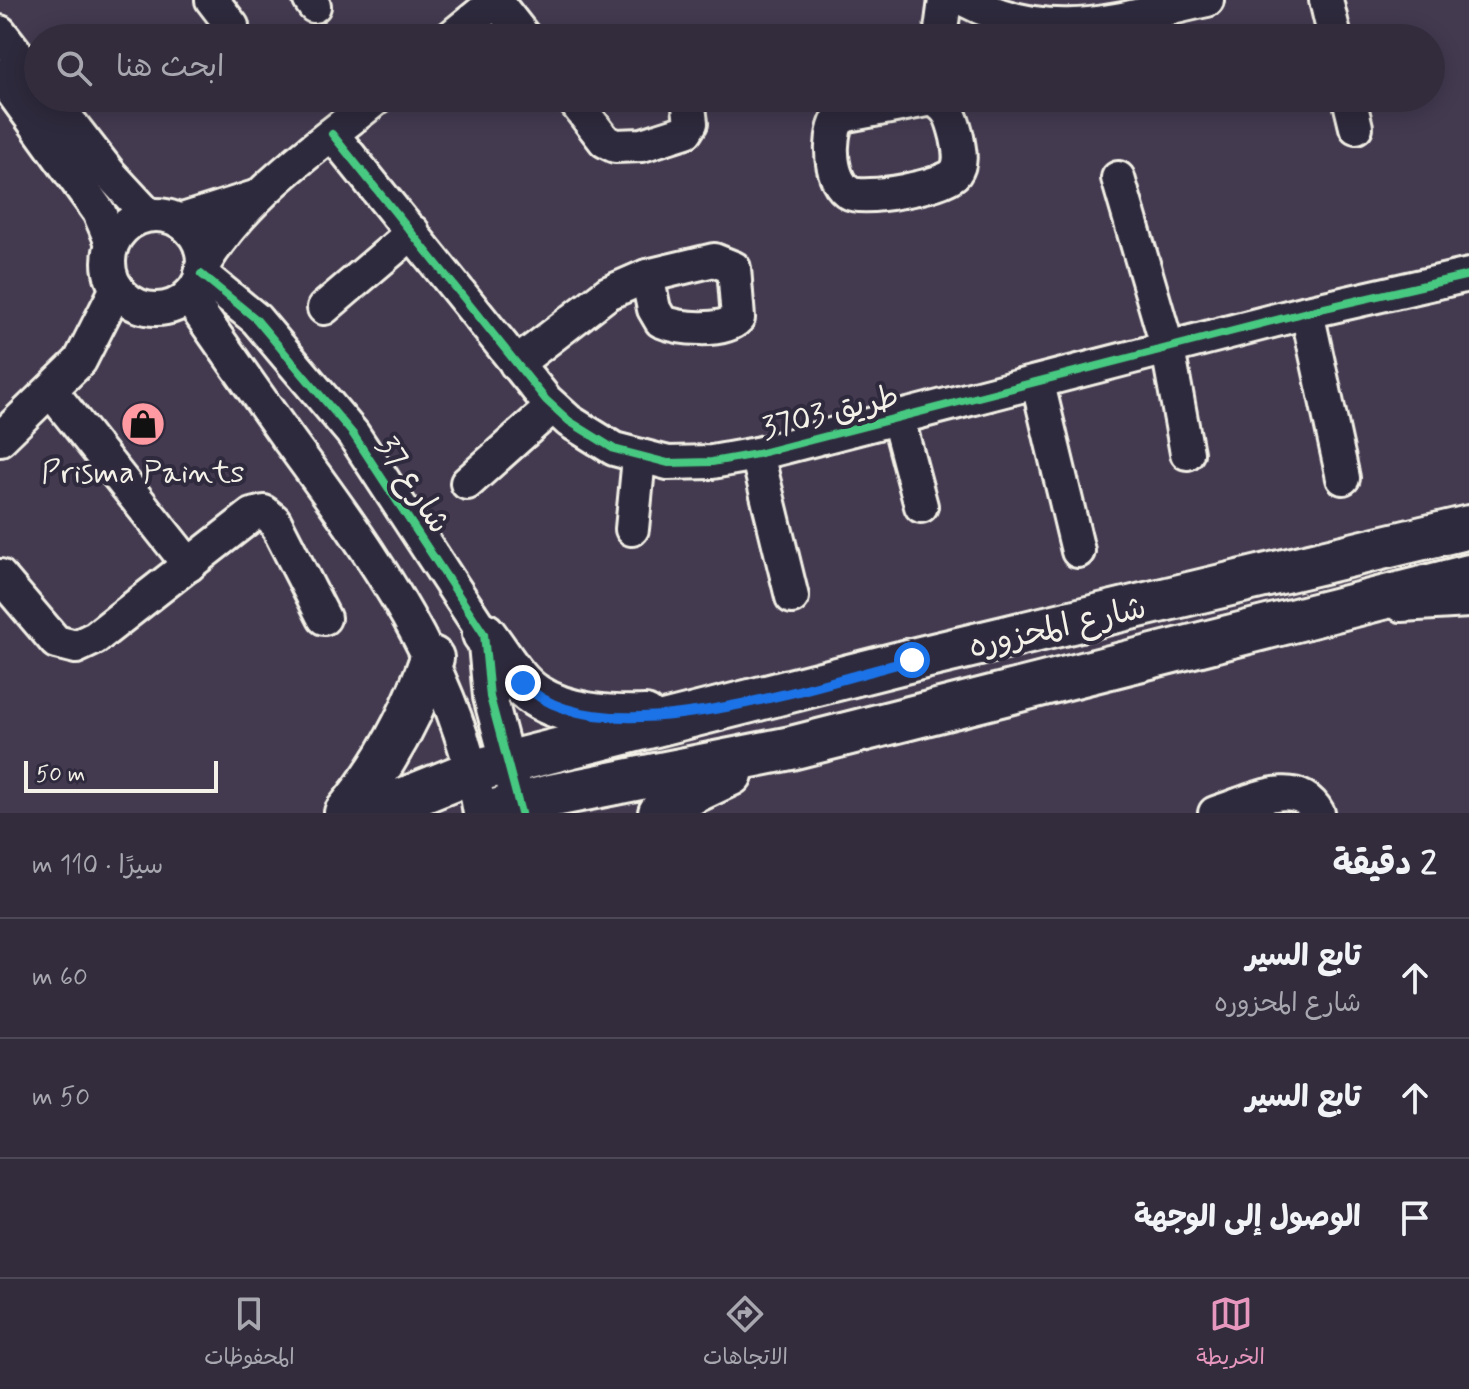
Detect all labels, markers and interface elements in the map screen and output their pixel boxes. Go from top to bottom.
search box [24,24,1445,112]
icon: search [52,46,96,90]
text: ابحث هنا [116,48,224,87]
street label: طريق 3703 [757,376,904,450]
shop icon: Prisma Paints [119,400,167,448]
street label: شارع 37 [365,428,459,542]
place label: Prisma Paints [41,452,245,494]
street label: شارع المحزوره [965,587,1150,669]
route start [894,642,930,678]
route end [505,665,541,701]
scale bar [24,757,218,793]
text: 50 m [36,761,85,789]
text: 2 دقيقة [1333,842,1437,887]
text: سيرًا · 110 m [32,849,163,883]
text: تابع السير [1246,937,1361,976]
icon: ahead [1393,956,1437,1000]
text: 60 m [32,961,88,995]
text: شارع المحزوره [1214,987,1361,1021]
icon: ahead [1393,1076,1437,1120]
text: تابع السير [1246,1078,1361,1117]
text: 50 m [32,1081,90,1115]
icon: arrive [1393,1196,1437,1240]
text: الوصول إلى الوجهة [1134,1198,1361,1237]
tab: المحفوظات [204,1292,295,1376]
tab: الاتجاهات [703,1292,788,1376]
tab: الخريطة [1196,1292,1265,1376]

